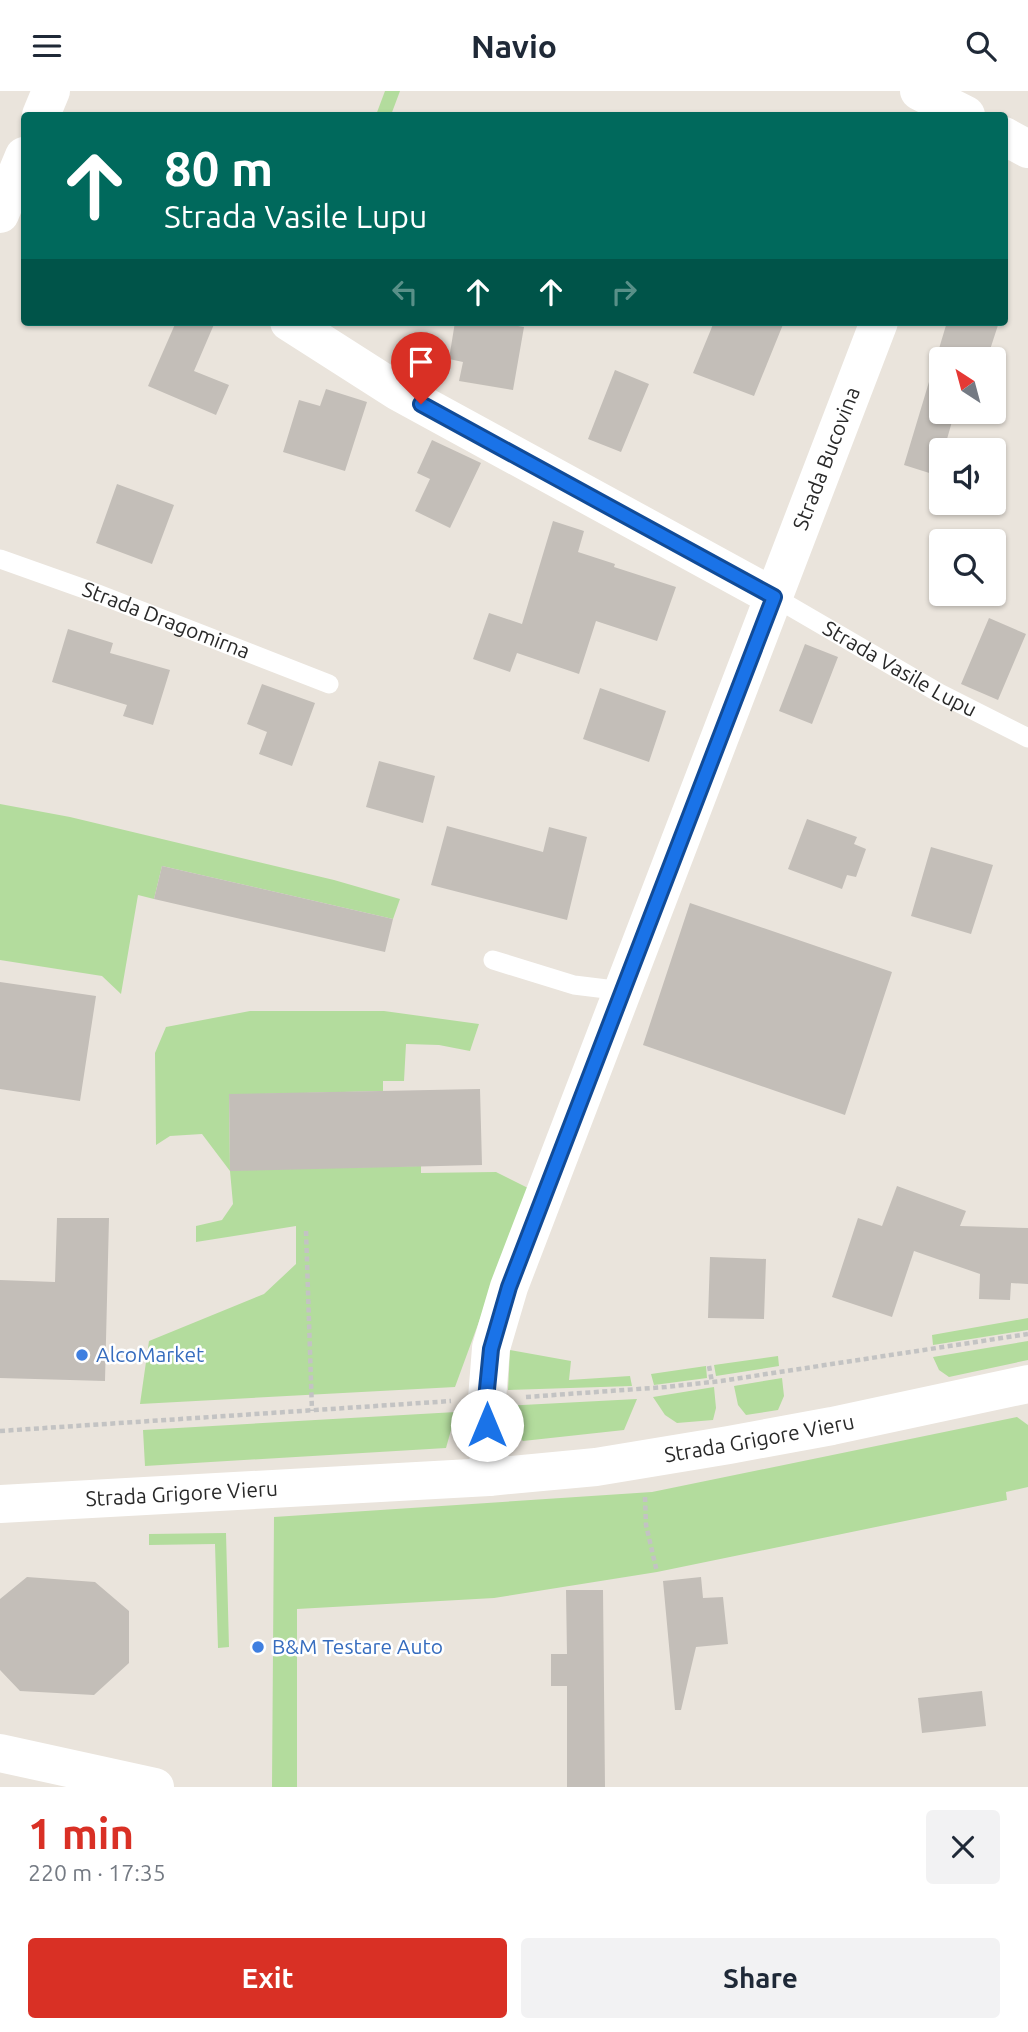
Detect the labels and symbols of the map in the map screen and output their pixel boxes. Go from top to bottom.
pin [391,332,451,404]
north arrow [929,347,1006,423]
street label: Strada Bucovina [787,383,864,533]
street label: Strada Dragomirna [79,576,254,663]
street label: Strada Vasile Lupu [819,615,981,721]
place label: AlcoMarket [96,1342,204,1366]
marker: AlcoMarket [74,1347,90,1363]
position arrow [450,1388,524,1462]
street label: Strada Grigore Vieru [663,1409,856,1466]
street label: Strada Grigore Vieru [85,1476,278,1510]
place label: B&M Testare Auto [272,1634,443,1658]
marker: B&M Testare Auto [250,1639,266,1655]

